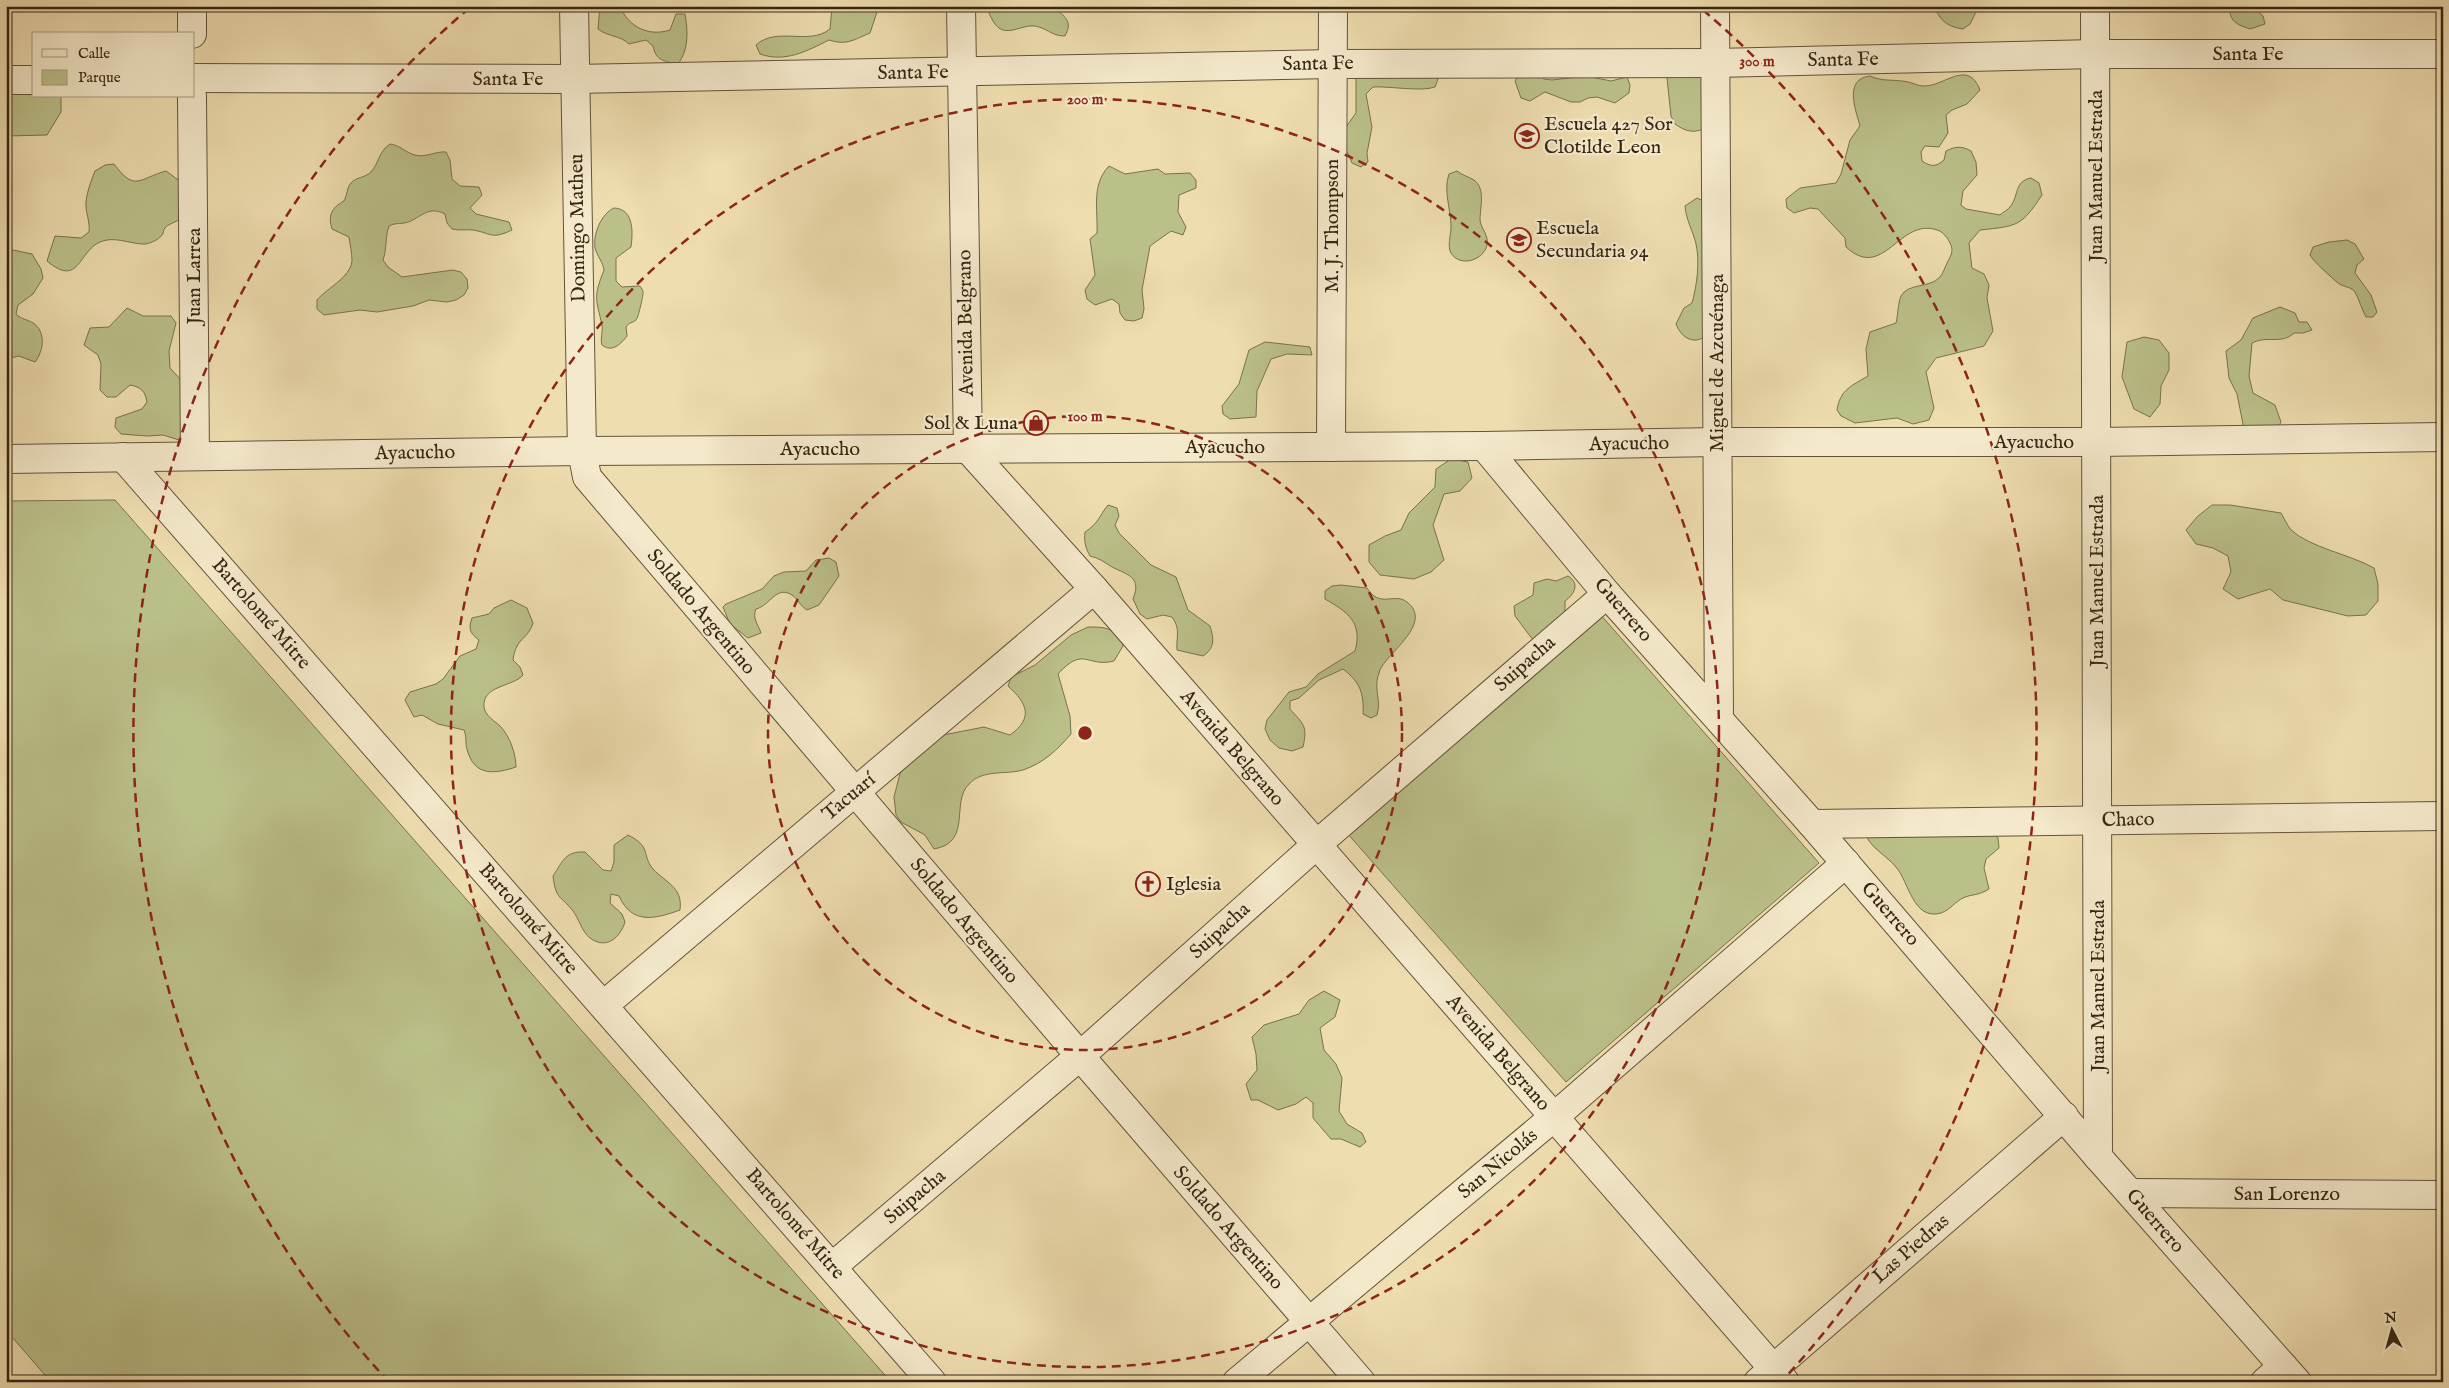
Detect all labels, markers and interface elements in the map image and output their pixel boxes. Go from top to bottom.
legend [32,32,195,98]
street label: Santa Fe [2212,42,2284,67]
text: Calle [78,44,110,63]
street label: Santa Fe [1807,47,1879,73]
street label: Santa Fe [1282,51,1354,77]
text: 300 m [1739,52,1775,71]
street label: Santa Fe [877,60,949,86]
street label: Santa Fe [472,67,544,92]
text: Parque [78,68,121,87]
text: 200 m [1067,90,1104,109]
street label: Juan Manuel Estrada [2084,90,2109,264]
place label: Escuela 427 Sor Clotilde Leon [1544,112,1673,160]
school or university icon: Escuela 427 Sor Clotilde Leon [1514,123,1540,149]
street label: Domingo Matheu [564,153,592,303]
street label: M. J. Thompson [1320,158,1345,293]
place label: Escuela Secundaria 94 [1536,216,1649,264]
street label: Juan Larrea [182,227,207,327]
school or university icon: Escuela Secundaria 94 [1506,227,1532,253]
street label: Avenida Belgrano [952,249,980,398]
street label: Miguel de Azcuénaga [1705,273,1730,452]
text: 100 m [1067,407,1103,426]
shop icon: Sol & Luna [1023,410,1049,436]
place label: Sol & Luna [924,411,1018,436]
street label: Ayacucho [1993,430,2074,455]
street label: Ayacucho [1588,431,1670,457]
street label: Ayacucho [1184,435,1265,460]
street label: Ayacucho [779,437,860,462]
street label: Ayacucho [374,440,456,466]
street label: Juan Manuel Estrada [2085,495,2110,669]
street label: Soldado Argentino [641,544,761,680]
street label: Bartolomé Mitre [206,553,316,675]
street label: Guerrero [1588,573,1658,648]
street label: Suipacha [1489,630,1561,697]
street label: Avenida Belgrano [1174,684,1290,812]
centre of rings [1076,724,1094,742]
street label: Tacuarí [817,766,882,827]
street label: Chaco [2101,807,2155,833]
street label: Soldado Argentino [904,853,1024,989]
street label: Bartolomé Mitre [473,858,583,980]
church icon: Iglesia [1135,871,1161,897]
place label: Iglesia [1166,872,1221,897]
street label: Guerrero [1855,877,1925,952]
street label: Suipacha [1184,897,1256,965]
street label: Juan Manuel Estrada [2086,900,2111,1074]
street label: Avenida Belgrano [1440,989,1556,1117]
street label: San Nicolás [1453,1123,1543,1205]
street label: Soldado Argentino [1167,1161,1289,1295]
street label: Bartolomé Mitre [740,1163,850,1285]
street label: Suipacha [879,1164,951,1230]
street label: San Lorenzo [2234,1182,2340,1207]
street label: Guerrero [2120,1184,2190,1259]
street label: Las Piedras [1867,1209,1955,1289]
north arrow [2366,1306,2416,1356]
text: N [2383,1308,2398,1328]

